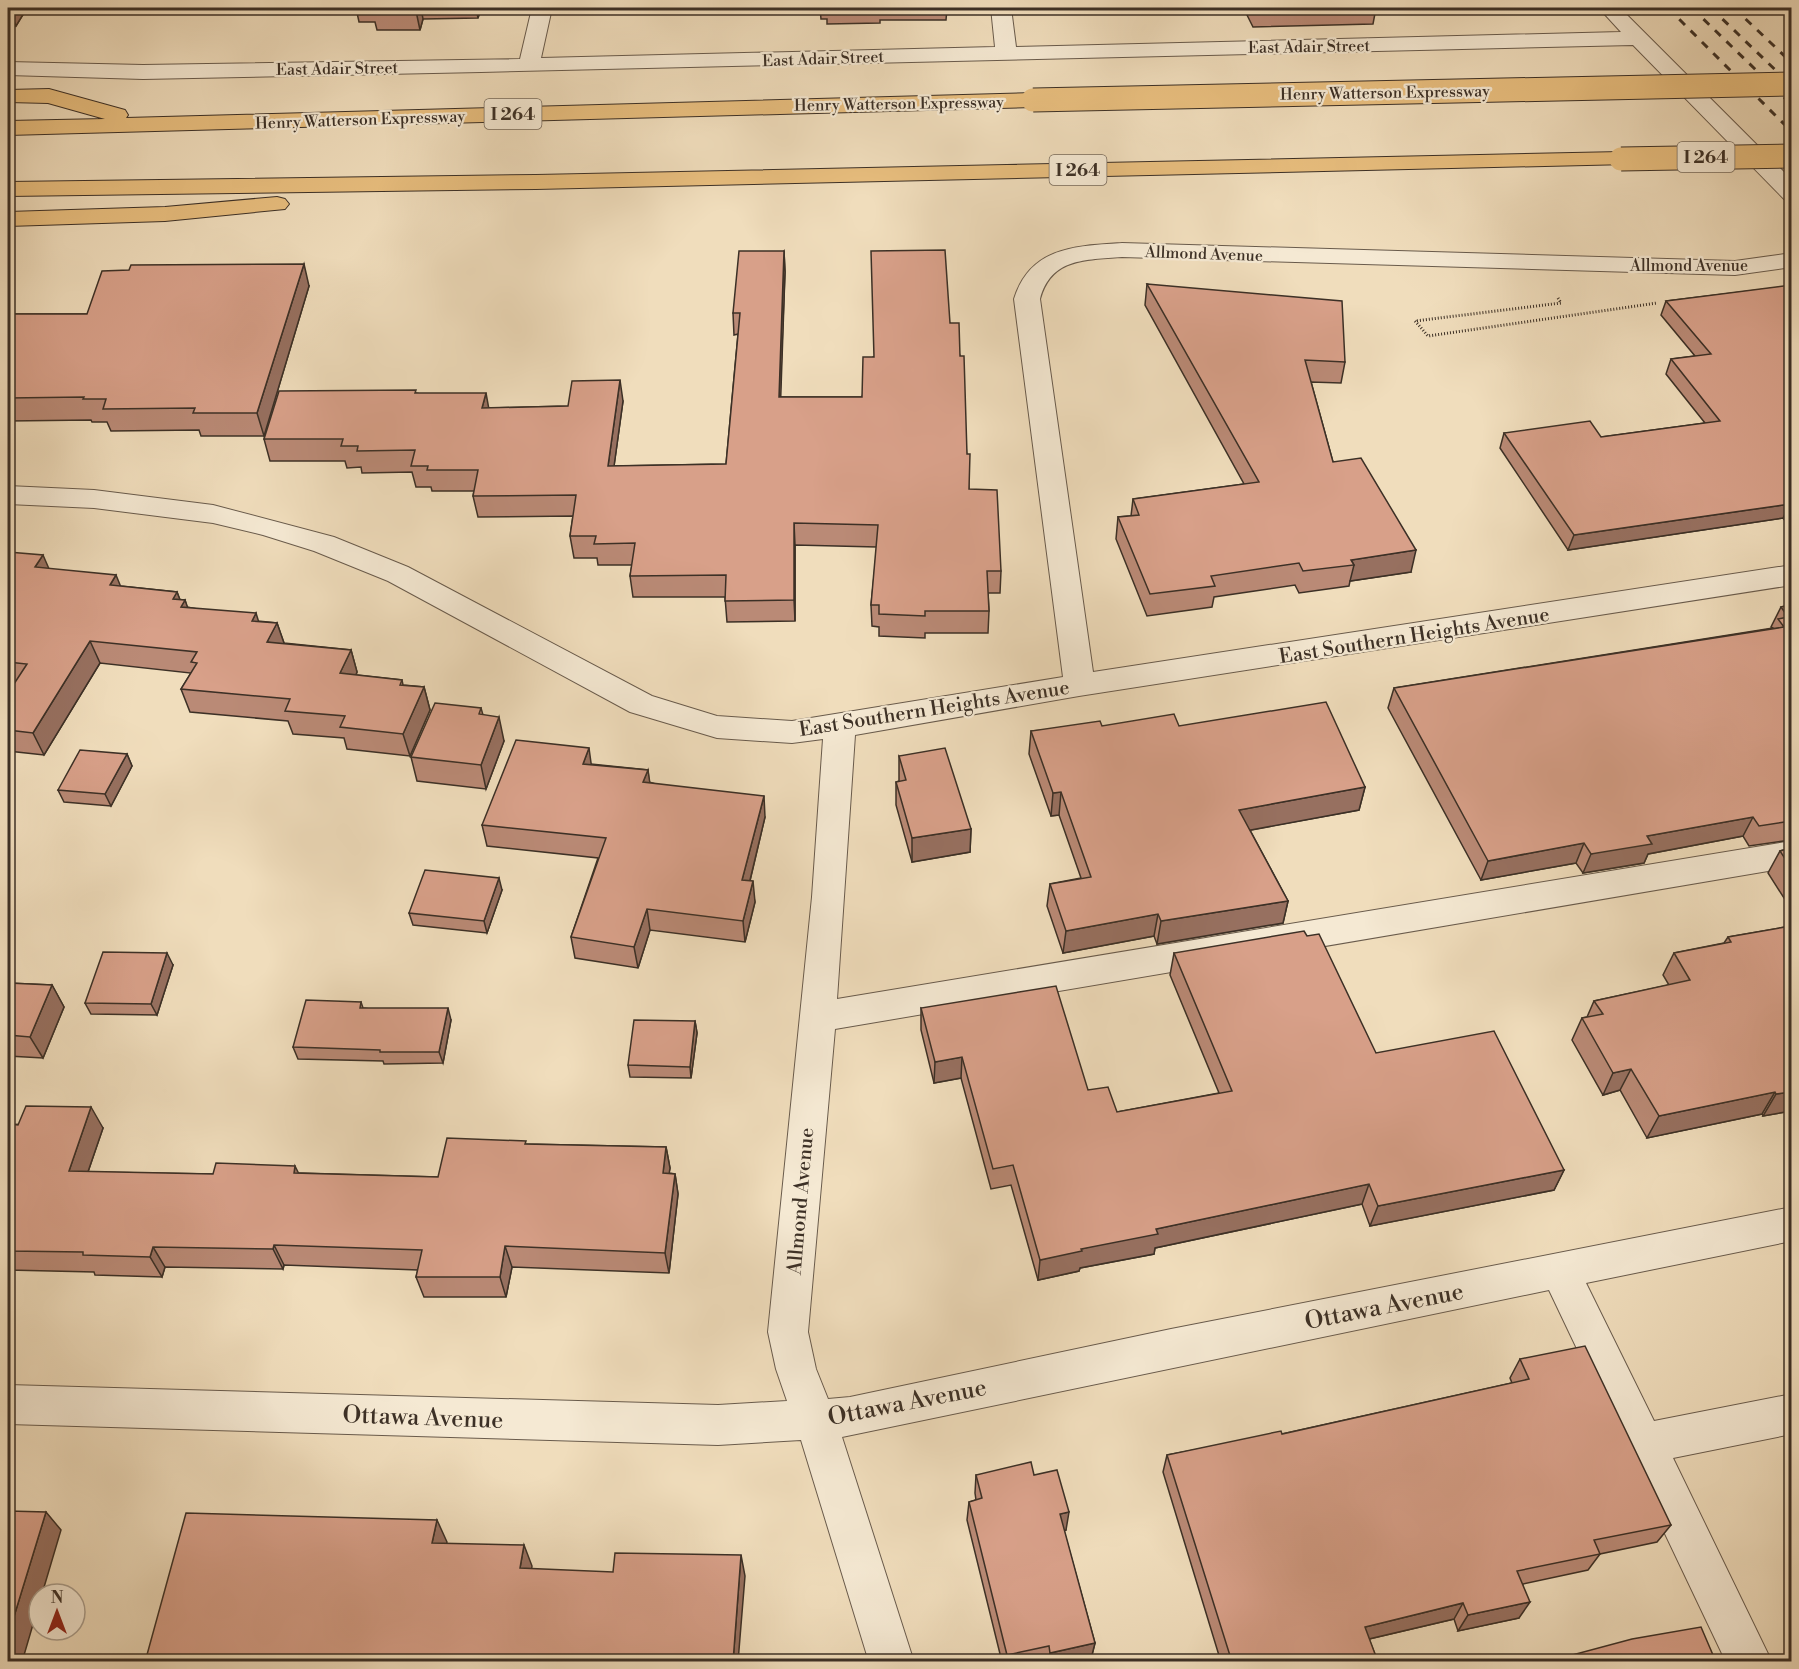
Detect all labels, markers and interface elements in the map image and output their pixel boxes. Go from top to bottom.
street label: East Adair Street [1248,36,1371,58]
street label: East Adair Street [762,47,885,71]
street label: East Adair Street [276,58,399,80]
street label: Henry Watterson Expressway [1280,81,1490,105]
street label: Henry Watterson Expressway [794,92,1004,116]
road number: I 264 [484,99,542,129]
street label: Henry Watterson Expressway [255,106,466,134]
road number: I 264 [1678,142,1734,172]
road number: I 264 [1050,155,1106,185]
street label: Allmond Avenue [1144,242,1263,266]
street label: Allmond Avenue [1629,256,1748,276]
street label: East Southern Heights Avenue [1277,603,1551,670]
street label: East Southern Heights Avenue [797,676,1071,743]
street label: Allmond Avenue [783,1127,820,1277]
street label: Ottawa Avenue [1302,1277,1466,1337]
street label: Ottawa Avenue [825,1373,989,1433]
street label: Ottawa Avenue [342,1400,504,1436]
north arrow [27,1582,87,1642]
text: N [51,1588,64,1608]

